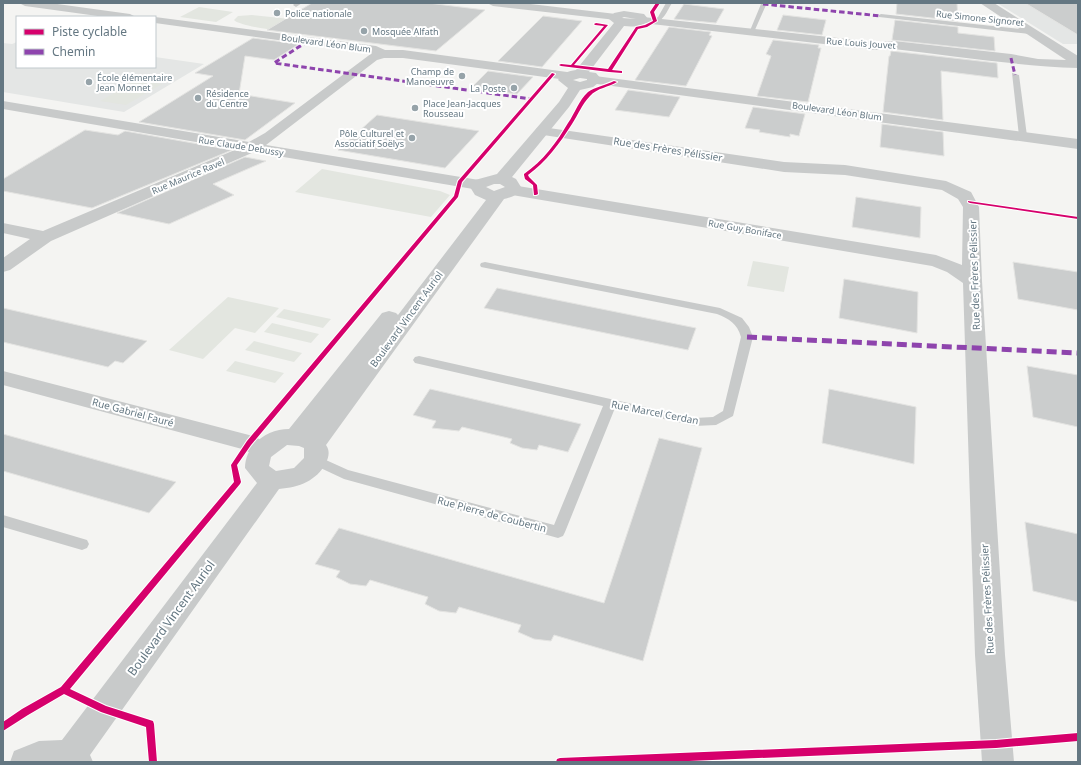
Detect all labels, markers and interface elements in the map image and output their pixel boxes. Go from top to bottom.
place label: Police nationale [285,7,352,20]
street label: Rue Simone Signoret [935,7,1025,29]
marker: Police nationale [272,8,282,18]
legend [16,16,156,68]
text: Piste cyclable [52,23,127,40]
place label: Mosquée Alfath [372,25,439,38]
marker: Mosquée Alfath [359,26,369,36]
street label: Boulevard Léon Blum [280,30,372,56]
street label: Rue Louis Jouvet [826,34,897,52]
text: Chemin [52,43,96,60]
place label: Champ de Manoeuvre [406,65,454,88]
place label: École élémentaire Jean Monnet [96,71,172,94]
marker: Champ de Manoeuvre [457,71,467,81]
marker: École élémentaire Jean Monnet [84,77,94,87]
place label: La Poste [470,82,506,95]
marker: La Poste [509,83,519,93]
place label: Résidence du Centre [206,87,249,110]
marker: Résidence du Centre [193,93,203,103]
place label: Place Jean-Jacques Rousseau [423,97,501,120]
street label: Boulevard Léon Blum [791,98,883,124]
marker: Place Jean-Jacques Rousseau [410,103,420,113]
place label: Pôle Culturel et Associatif Soëlys [335,127,405,150]
street label: Rue Claude Debussy [197,133,285,159]
marker: Pôle Culturel et Associatif Soëlys [407,133,417,143]
street label: Rue des Frères Pélissier [612,133,724,165]
street label: Rue Maurice Ravel [150,155,226,197]
street label: Rue Guy Boniface [707,216,783,242]
street label: Rue des Frères Pélissier [965,220,983,330]
street label: Boulevard Vincent Auriol [366,268,446,370]
street label: Rue Gabriel Fauré [91,394,176,430]
street label: Rue Marcel Cerdan [610,397,700,427]
street label: Rue Pierre de Coubertin [436,493,548,535]
street label: Rue des Frères Pélissier [977,544,997,654]
street label: Boulevard Vincent Auriol [123,557,219,679]

